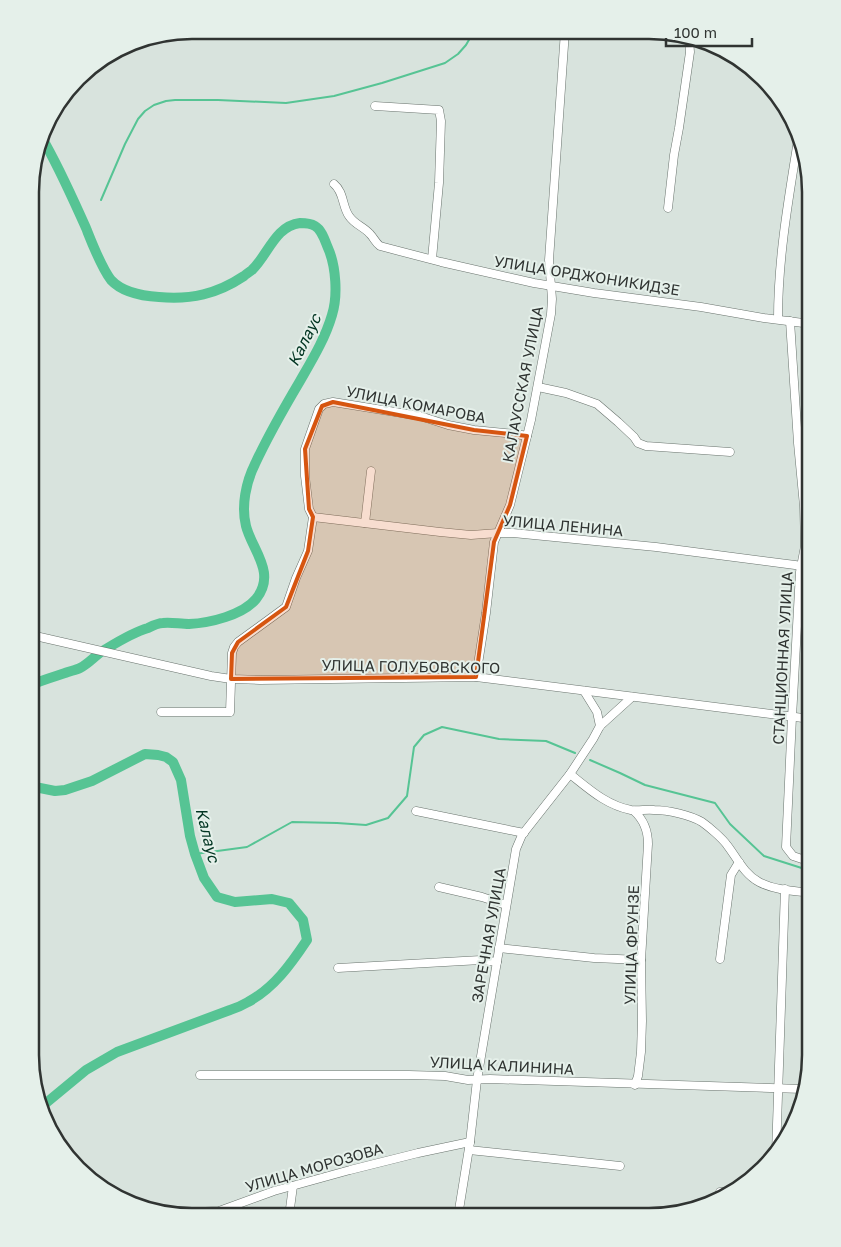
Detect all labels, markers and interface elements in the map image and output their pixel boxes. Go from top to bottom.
scale bar [666,15,752,47]
text: 100 m [674,23,717,41]
street label: УЛИЦА ОРДЖОНИКИДЗЕ [493,251,681,299]
street label: КАЛАУССКАЯ УЛИЦА [498,304,546,464]
water label: Калаус [283,310,326,369]
street label: УЛИЦА КОМАРОВА [345,382,487,426]
street label: УЛИЦА ЛЕНИНА [502,511,624,539]
street label: СТАНЦИОННАЯ УЛИЦА [768,571,796,745]
street label: УЛИЦА ГОЛУБОВСКОГО [322,655,500,677]
water label: Калаус [192,806,225,866]
street label: ЗАРЕЧНАЯ УЛИЦА [467,866,509,1004]
street label: УЛИЦА ФРУНЗЕ [620,885,642,1005]
street label: УЛИЦА КАЛИНИНА [429,1052,575,1078]
street label: УЛИЦА МОРОЗОВА [243,1139,385,1195]

